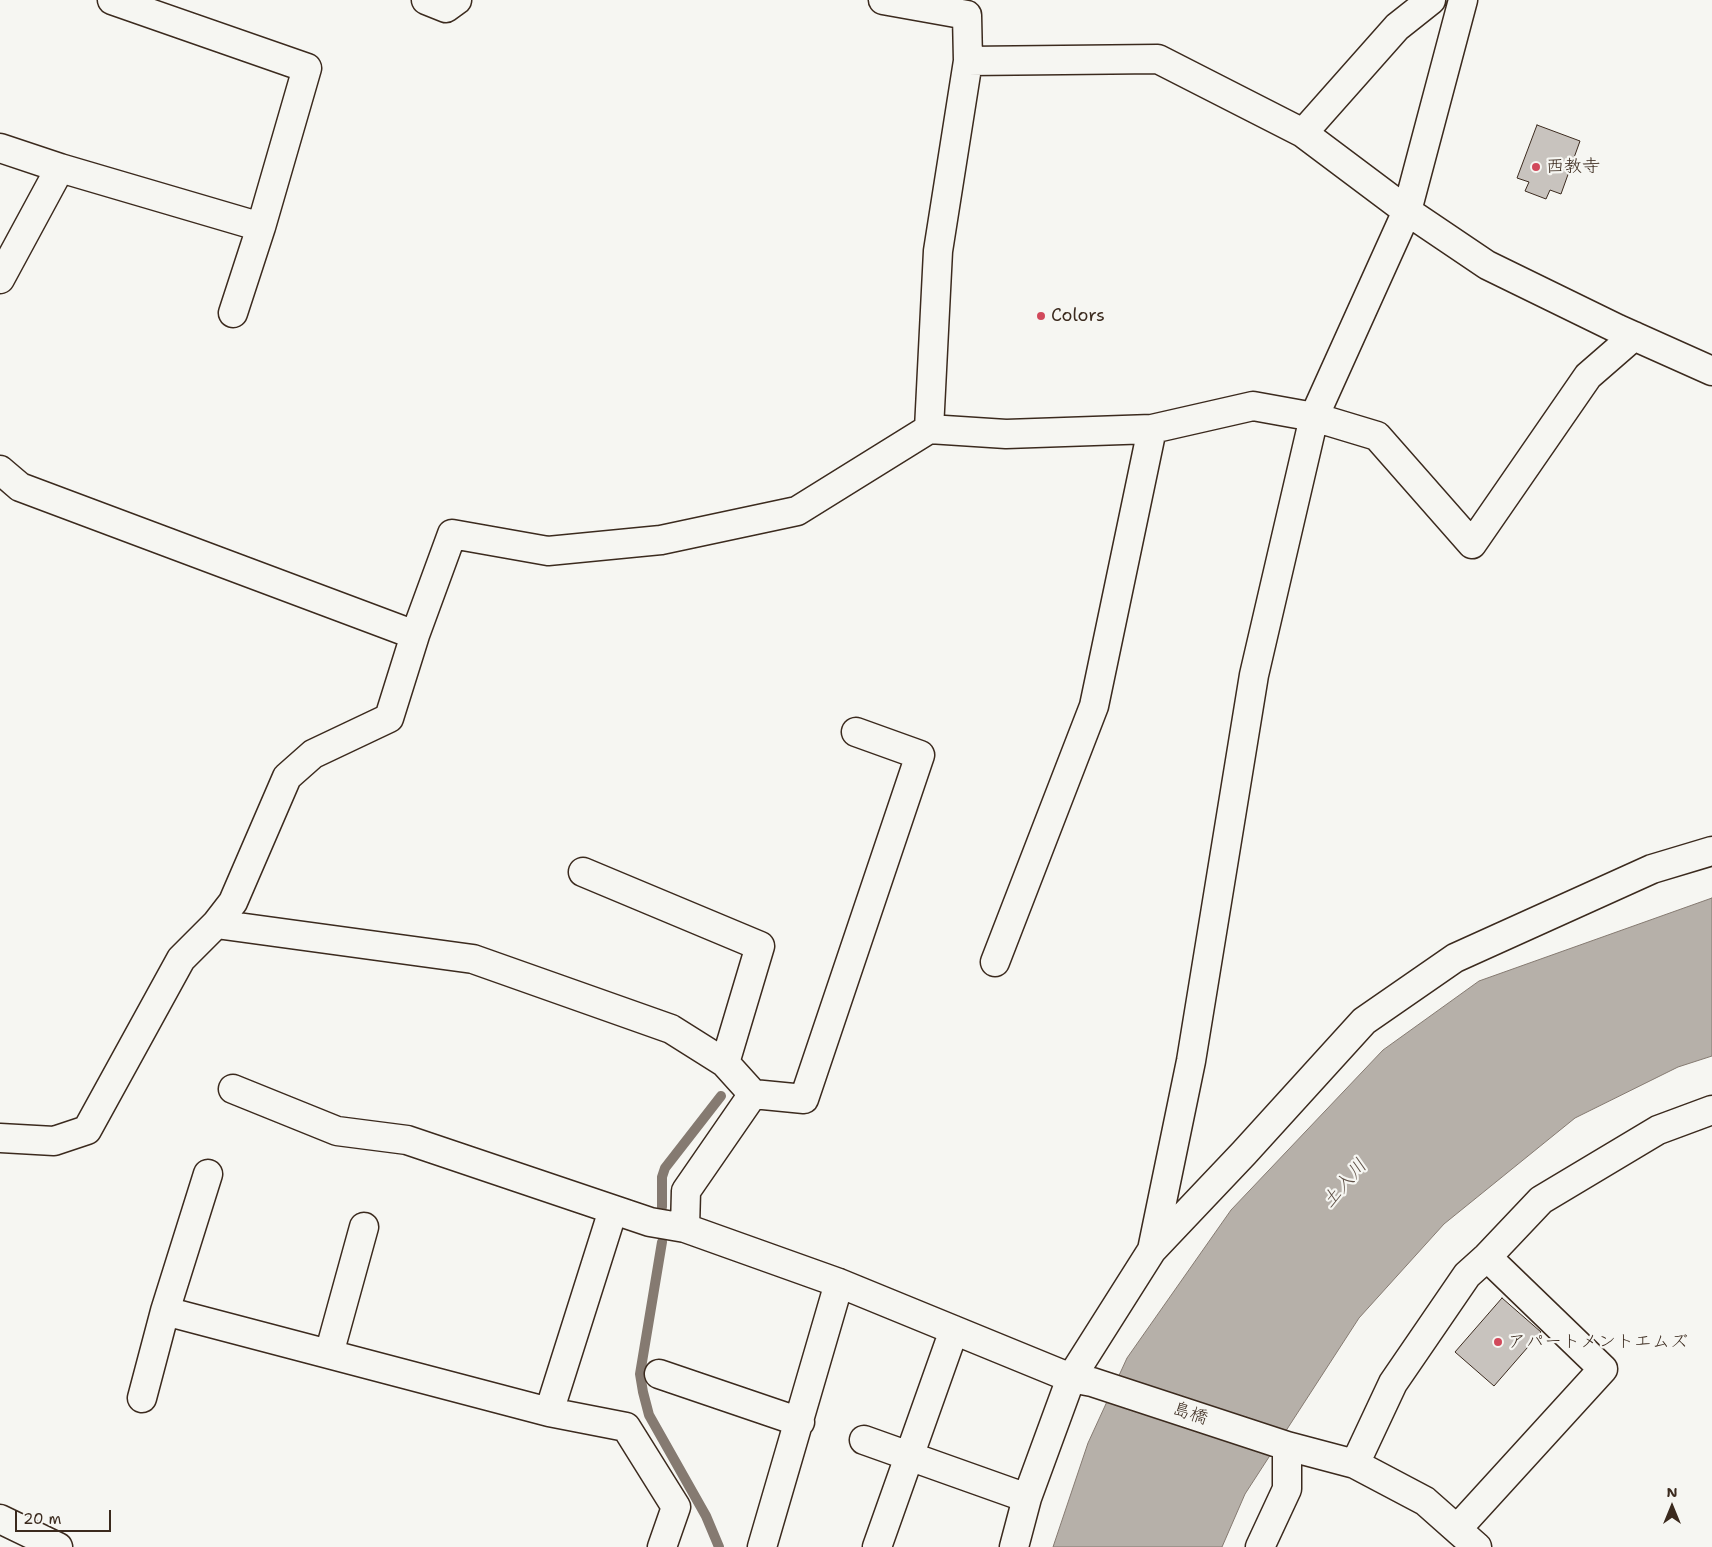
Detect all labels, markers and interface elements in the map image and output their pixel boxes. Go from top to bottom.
place label: 西教寺 [1546,156,1600,178]
marker: 西教寺 [1530,161,1542,173]
place label: Colors [1051,305,1105,327]
marker: Colors [1035,310,1047,322]
water label: 土入川 [1318,1155,1372,1213]
place label: アパートメントエムズ [1508,1331,1688,1353]
marker: アパートメントエムズ [1492,1336,1504,1348]
street label: 島橋 [1170,1398,1210,1430]
north arrow [1647,1482,1697,1532]
text: N [1666,1483,1678,1501]
scale bar [18,1500,114,1532]
text: 20 m [23,1509,62,1529]

